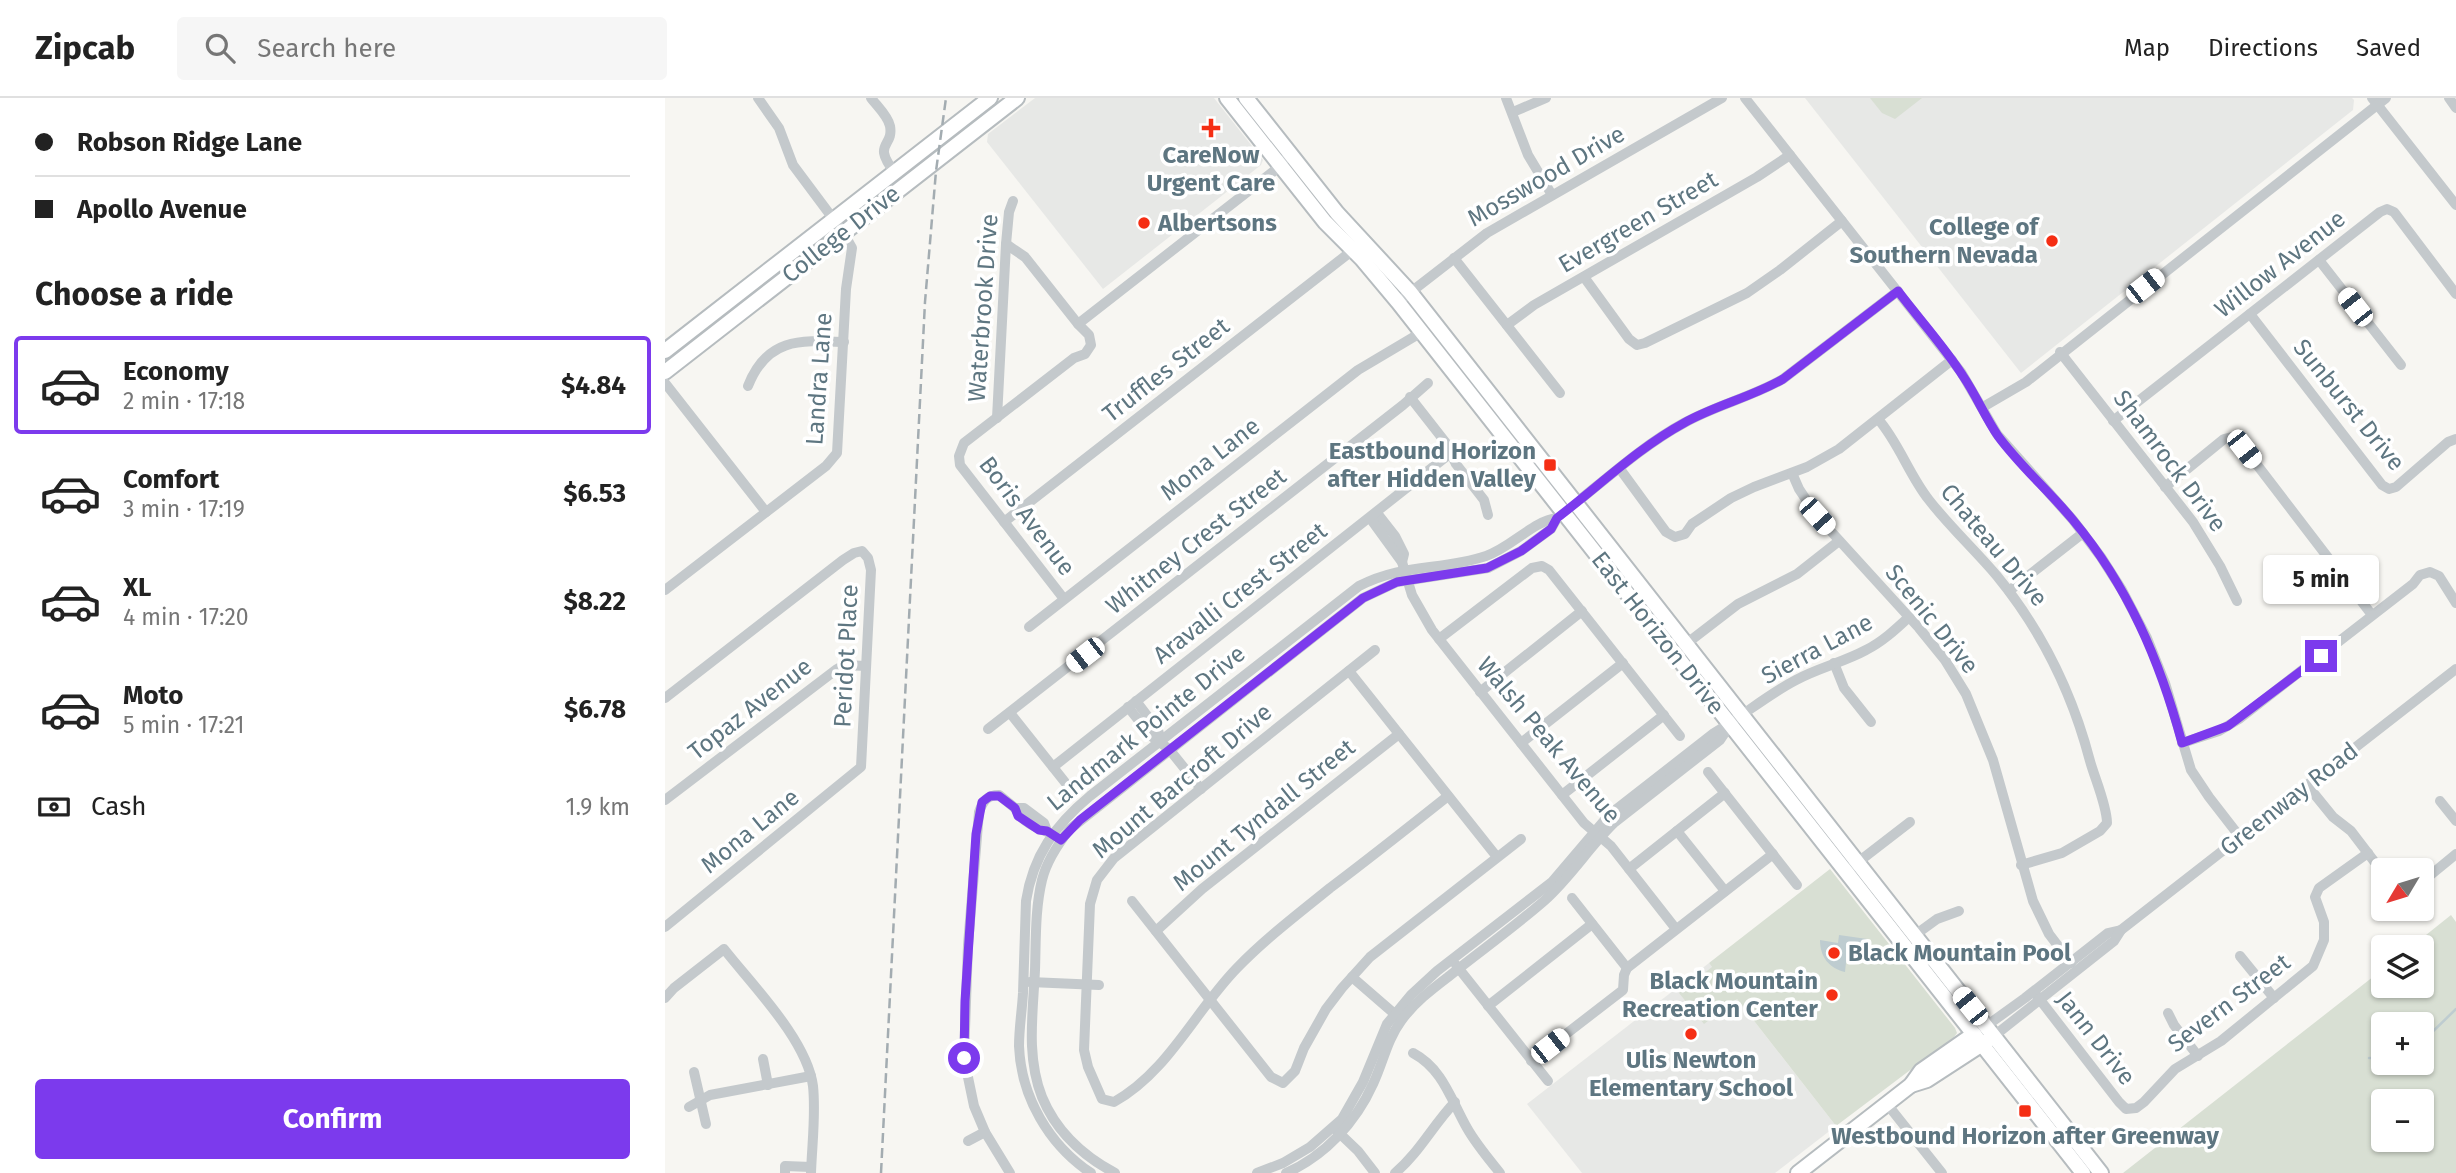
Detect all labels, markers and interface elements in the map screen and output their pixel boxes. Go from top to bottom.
search box [177,17,667,80]
text: Zipcab [35,28,135,68]
icon: search [201,29,239,67]
text: Search here [257,33,396,64]
text: Map [2124,34,2170,62]
text: Directions [2208,34,2318,62]
text: Saved [2356,34,2421,62]
marker: CareNow Urgent Care [1201,118,1221,138]
street label: Mosswood Drive [1462,120,1630,232]
text: Robson Ridge Lane [77,127,302,158]
place label: CareNow Urgent Care [1147,141,1275,197]
street label: Evergreen Street [1554,165,1723,279]
street label: College Drive [776,179,906,289]
text: Apollo Avenue [77,194,247,225]
street label: Willow Avenue [2209,204,2351,324]
place label: Albertsons [1157,209,1277,237]
street label: Waterbrook Drive [962,213,1004,403]
place label: College of Southern Nevada [1850,213,2040,269]
marker: Albertsons [1136,215,1152,231]
marker: College of Southern Nevada [2044,233,2060,249]
car [2122,265,2169,307]
text: Choose a ride [35,275,233,313]
car [2334,284,2377,330]
street label: Landra Lane [800,312,838,446]
street label: Truffles Street [1097,312,1235,428]
street label: Sunburst Drive [2288,334,2410,476]
icon: car [39,354,102,417]
text: Economy [123,356,229,387]
text: $4.84 [561,370,626,401]
street label: Shamrock Drive [2108,385,2232,537]
text: 2 min · 17:18 [123,387,245,415]
street label: Mona Lane [1155,412,1265,506]
car [2223,426,2266,472]
place label: Eastbound Horizon after Hidden Valley [1327,437,1537,493]
street label: Boris Avenue [973,451,1081,581]
marker: Eastbound Horizon after Hidden Valley [1542,457,1558,473]
icon: car [39,462,102,525]
street label: Whitney Crest Street [1100,462,1292,620]
text: Comfort [123,464,219,495]
text: $6.53 [563,478,626,509]
street label: Chateau Drive [1935,478,2053,612]
car [1796,493,1839,539]
text: 3 min · 17:19 [123,495,245,523]
street label: Aravalli Crest Street [1148,516,1333,669]
street label: East Horizon Drive [1586,546,1730,720]
callout: 5 min [2263,554,2379,603]
street label: Scenic Drive [1880,559,1984,679]
text: 5 min [2293,565,2349,593]
icon: car [39,570,102,633]
text: XL [123,572,151,603]
street label: Peridot Place [828,584,864,728]
text: $8.22 [563,586,626,617]
text: 4 min · 17:20 [123,603,249,631]
street label: Sierra Lane [1757,608,1877,690]
car [1062,634,1109,676]
street label: Landmark Pointe Drive [1041,639,1251,817]
route end [2305,640,2337,672]
street label: Walsh Peak Avenue [1471,651,1627,829]
street label: Topaz Avenue [683,652,817,766]
icon: car [39,678,102,741]
text: Moto [123,680,183,711]
text: $6.78 [564,694,626,725]
street label: Mount Barcroft Drive [1087,698,1277,864]
text: 5 min · 17:21 [123,711,244,739]
street label: Mount Tyndall Street [1167,733,1361,897]
street label: Greenway Road [2215,737,2363,861]
street label: Mona Lane [695,783,805,879]
icon: cash [35,788,73,826]
text: Cash [91,791,147,822]
text: 1.9 km [565,793,630,821]
north arrow [2371,858,2434,920]
map controls [2371,858,2434,1152]
button: layers [2371,935,2434,998]
place label: Black Mountain Pool [1848,939,2072,967]
marker: Black Mountain Pool [1826,945,1842,961]
street label: Severn Street [2162,948,2296,1058]
place label: Black Mountain Recreation Center [1622,967,1818,1023]
car [1949,983,1992,1029]
street label: Jann Drive [2051,986,2141,1090]
marker: Black Mountain Recreation Center [1824,987,1840,1003]
button: + [2371,1012,2434,1075]
car [1527,1025,1574,1067]
marker: Ulis Newton Elementary School [1683,1026,1699,1042]
route start [948,1042,980,1074]
place label: Ulis Newton Elementary School [1589,1046,1794,1102]
button: Confirm [35,1079,630,1159]
button: − [2371,1089,2434,1152]
marker: Westbound Horizon after Greenway [2017,1103,2033,1119]
place label: Westbound Horizon after Greenway [1831,1122,2219,1150]

